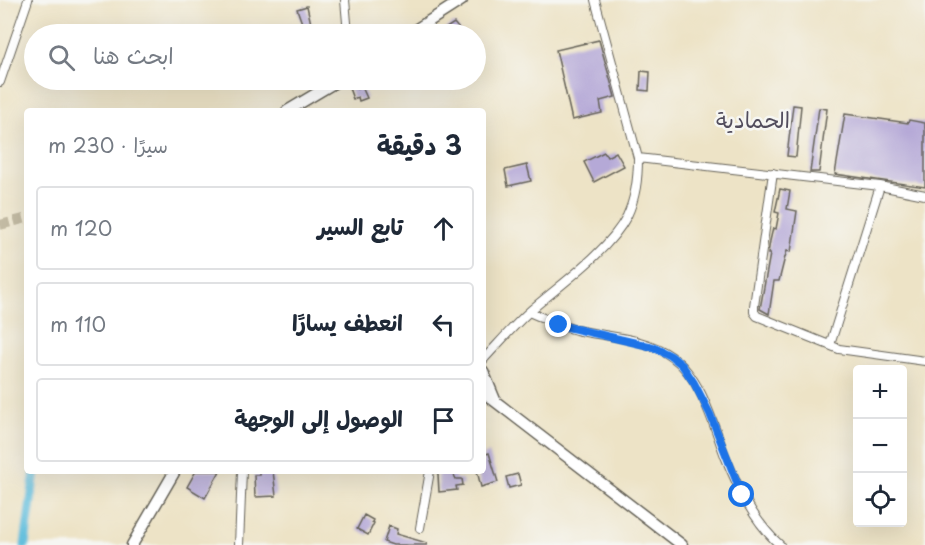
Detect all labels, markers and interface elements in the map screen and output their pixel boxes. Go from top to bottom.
search box [24,24,486,90]
text: ابحث هنا [93,38,174,71]
icon: search [45,41,78,74]
district label: الحمادية [716,102,790,135]
text: 3 دقيقة [377,125,462,164]
text: سيرًا · 230 m [48,130,168,160]
text: تابع السير [318,209,403,242]
icon: ahead [427,212,460,245]
text: 120 m [50,213,112,243]
text: انعطف يسارًا [292,305,403,338]
icon: left [427,308,460,341]
text: 110 m [50,309,106,339]
route end [545,311,571,337]
map controls [853,365,907,527]
button: + [853,365,907,419]
text: الوصول إلى الوجهة [234,401,403,434]
icon: arrive [427,404,460,437]
button: − [853,419,907,473]
button: locate [853,473,907,527]
route start [728,481,754,507]

